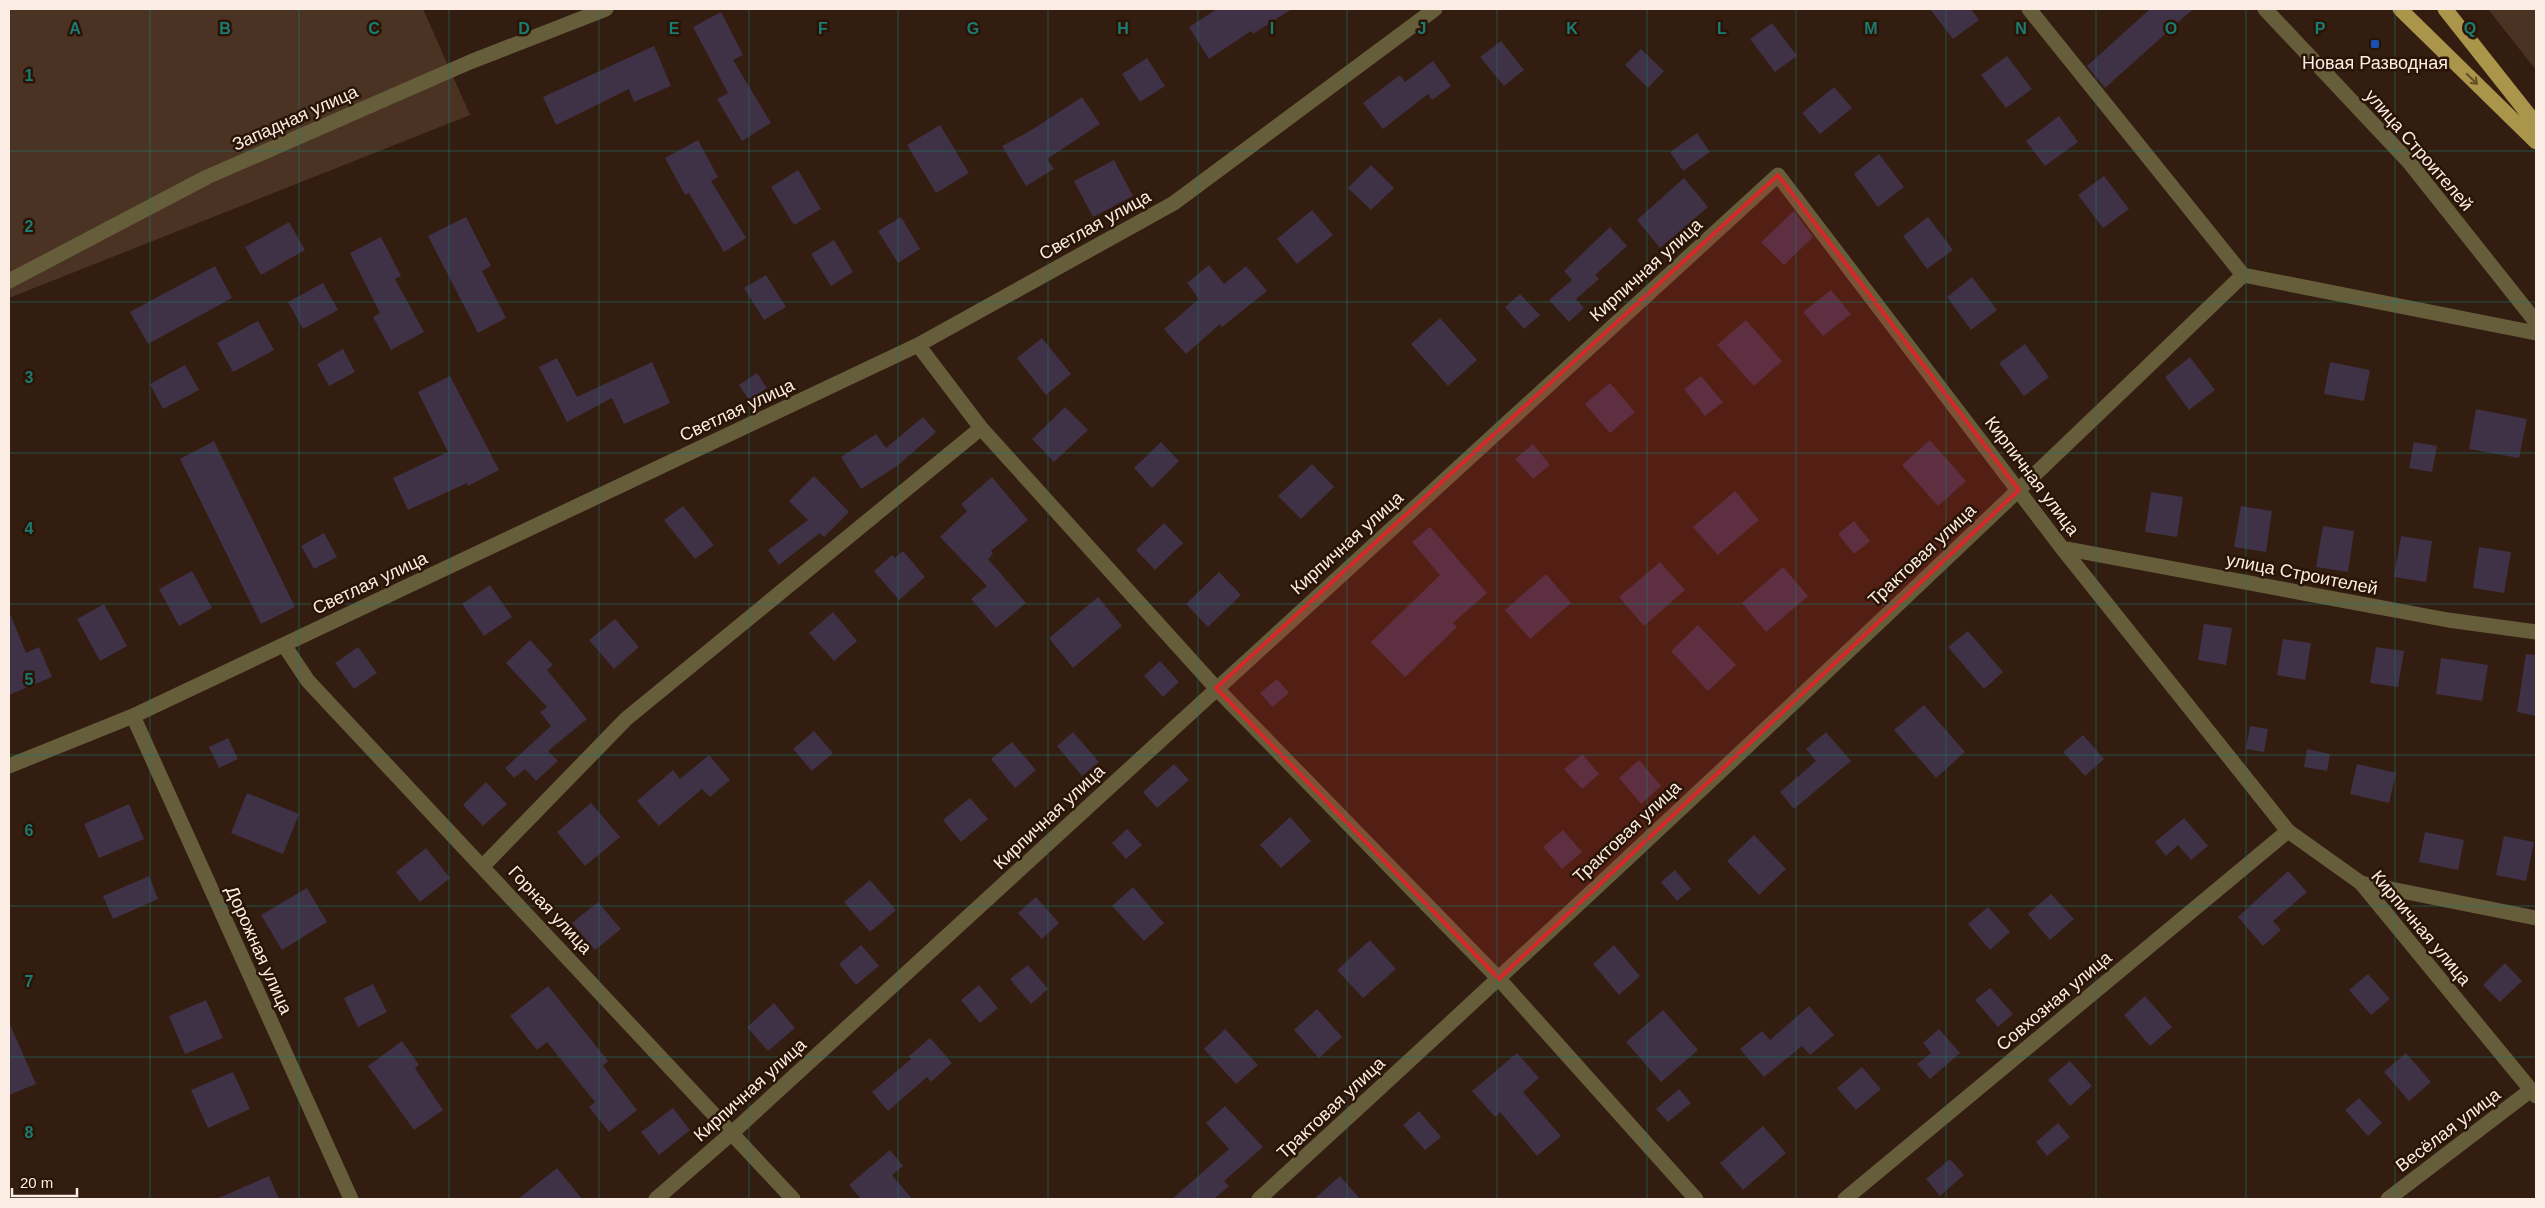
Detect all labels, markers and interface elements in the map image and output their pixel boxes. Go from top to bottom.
text: A [69,20,81,37]
text: B [219,20,231,37]
text: C [368,20,380,37]
text: D [518,20,530,37]
text: E [669,20,680,37]
text: F [818,20,828,37]
text: G [967,20,979,37]
text: H [1117,20,1129,37]
text: I [1270,20,1274,37]
text: J [1418,20,1426,37]
text: K [1566,20,1578,37]
text: L [1717,20,1727,37]
text: M [1864,20,1878,37]
text: N [2015,20,2027,37]
text: O [2165,20,2177,37]
text: P [2315,20,2326,37]
text: Q [2464,20,2476,37]
marker: Новая Разводная [2369,38,2381,50]
place label: Новая Разводная [2302,53,2448,73]
text: 1 [25,67,34,84]
one-way arrow [2466,73,2478,85]
street label: Западная улица [229,81,362,155]
street label: улица Строителей [2361,85,2477,215]
street label: Светлая улица [1036,186,1155,264]
street label: Кирпичная улица [1586,214,1707,326]
text: 2 [25,218,34,235]
text: 3 [25,369,34,386]
street label: Светлая улица [676,374,798,445]
street label: Кирпичная улица [1981,413,2084,540]
street label: Кирпичная улица [1287,487,1408,599]
street label: Трактовая улица [1864,499,1981,610]
text: 4 [25,520,34,537]
street label: Светлая улица [309,547,431,618]
street label: улица Строителей [2225,550,2379,598]
text: 5 [25,671,34,688]
street label: Кирпичная улица [990,760,1109,873]
street label: Трактовая улица [1569,776,1686,887]
text: 6 [25,822,34,839]
street label: Горная улица [504,862,596,959]
street label: Кирпичная улица [2367,866,2476,990]
street label: Дорожная улица [222,883,297,1018]
street label: Совхозная улица [1993,947,2116,1055]
text: 7 [25,973,34,990]
street label: Кирпичная улица [690,1034,811,1146]
street label: Трактовая улица [1273,1052,1390,1163]
street label: Весёлая улица [2392,1084,2505,1176]
text: 8 [25,1124,34,1141]
scale bar [12,1166,78,1198]
text: 20 m [20,1174,53,1191]

